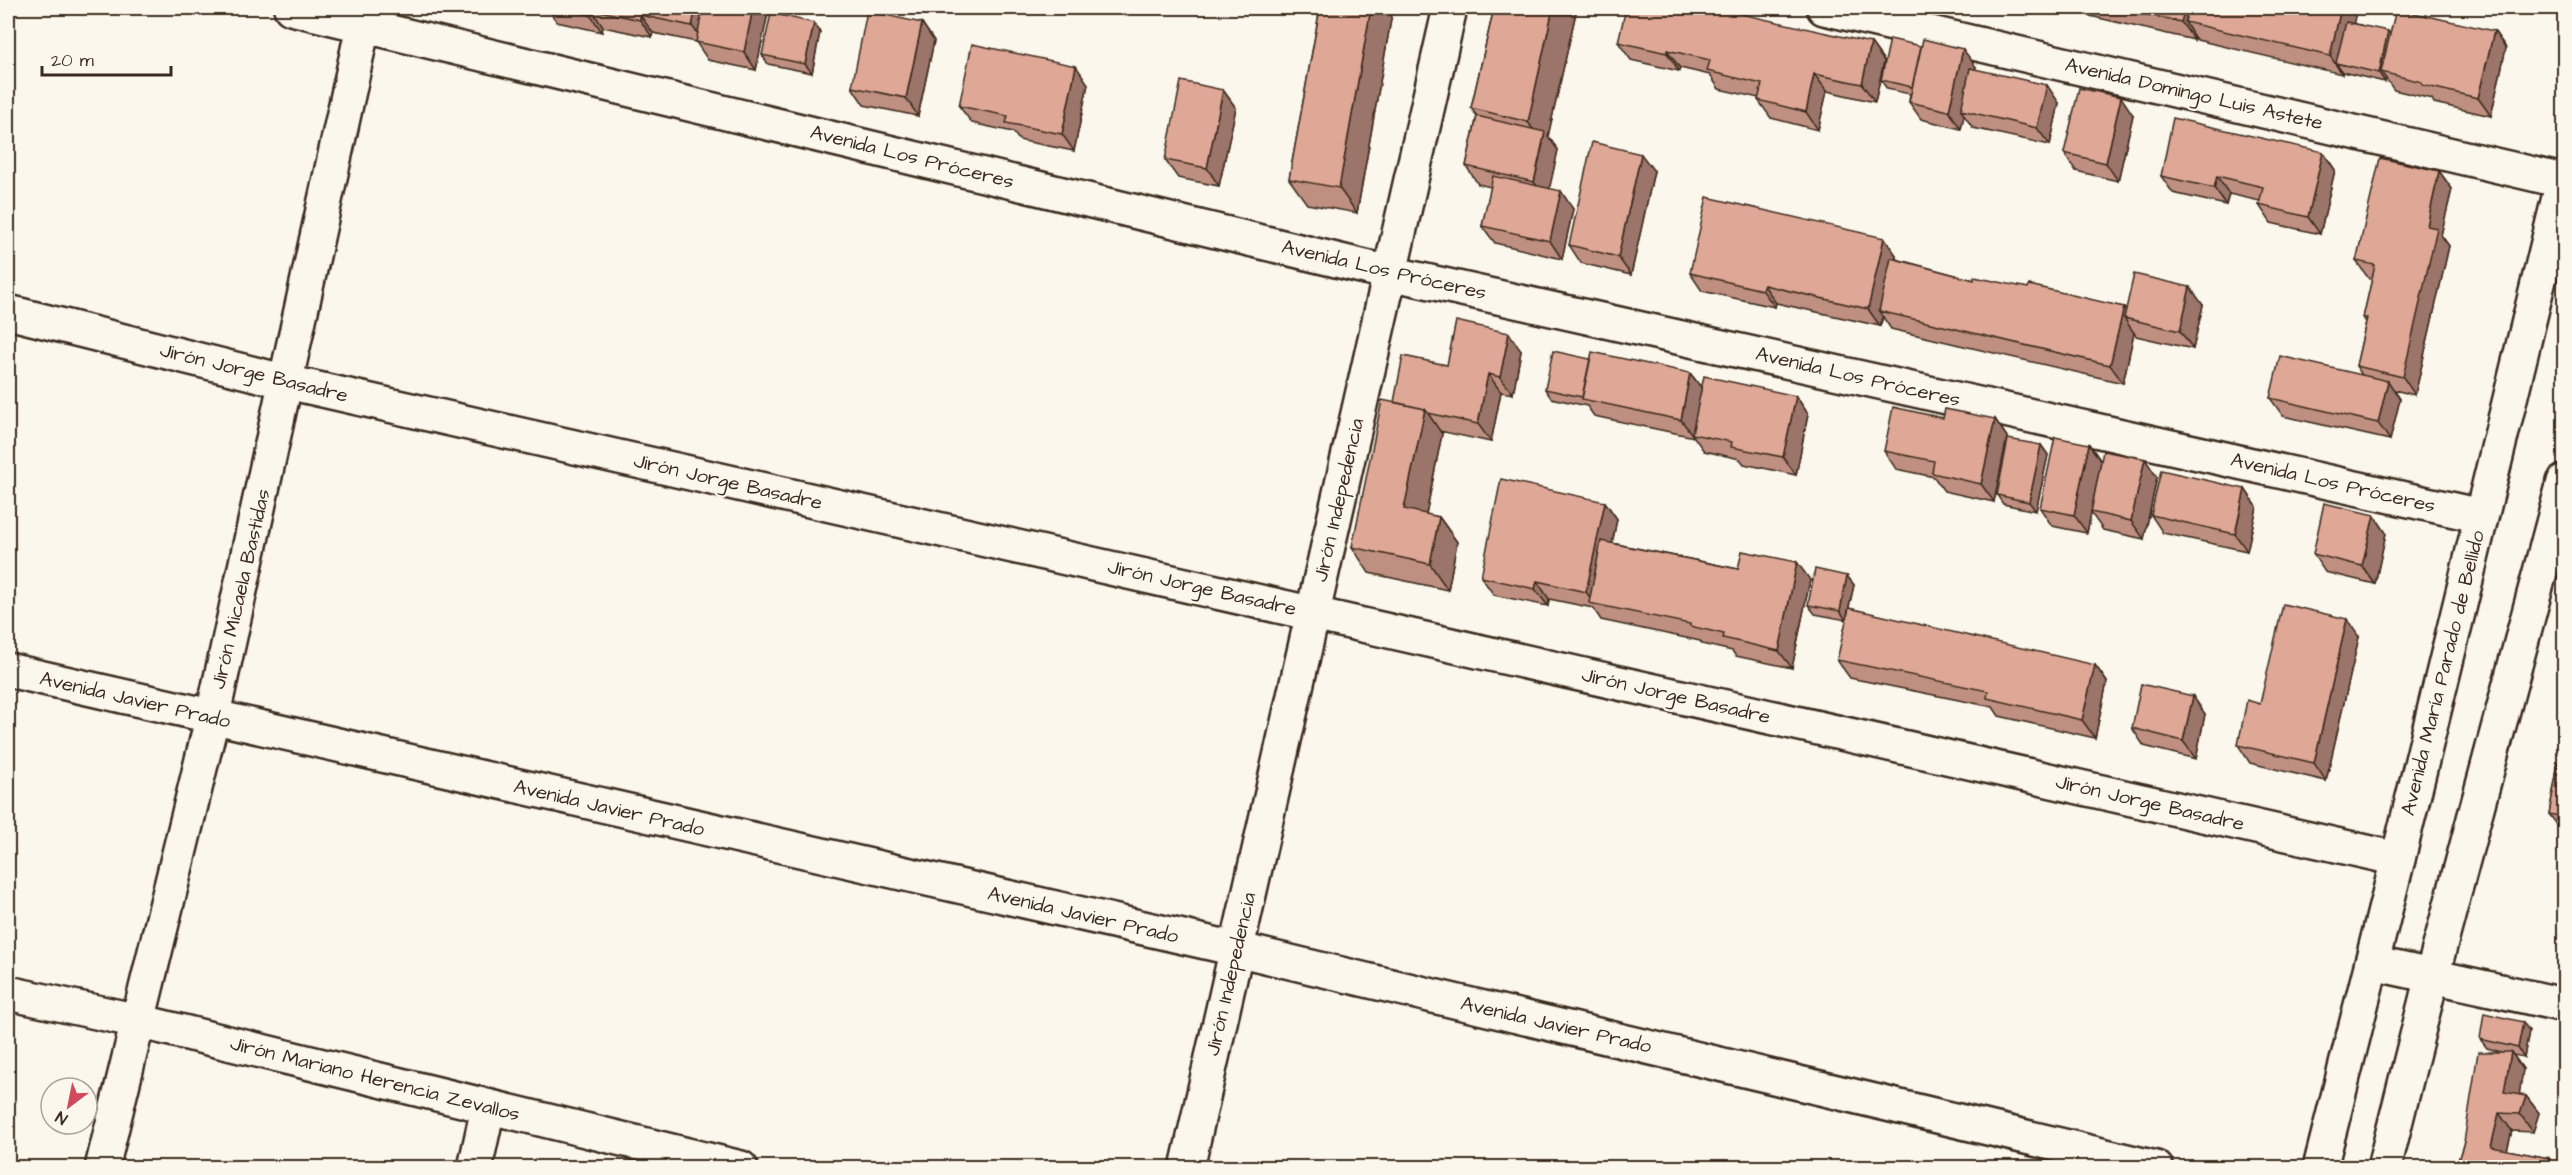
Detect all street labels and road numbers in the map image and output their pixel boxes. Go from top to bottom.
street label: Avenida Domingo Luis Astete [2062,51,2326,138]
street label: Avenida Los Próceres [807,118,1017,196]
street label: Avenida Los Próceres [1279,233,1489,307]
street label: Jirón Jorge Basadre [157,336,351,411]
street label: Avenida Los Próceres [1753,340,1963,414]
street label: Jirón Indepedencia [1307,416,1371,584]
street label: Avenida Los Próceres [2228,446,2438,520]
street label: Jirón Jorge Basadre [631,447,825,518]
street label: Jirón Micaela Bastidas [204,486,278,692]
street label: Avenida María Parado de Bellido [2394,527,2492,819]
street label: Jirón Jorge Basadre [1105,553,1299,624]
street label: Jirón Jorge Basadre [1579,661,1773,732]
street label: Avenida Javier Prado [37,664,233,736]
street label: Jirón Jorge Basadre [2053,768,2247,839]
street label: Avenida Javier Prado [511,772,707,844]
street label: Avenida Javier Prado [985,879,1181,951]
street label: Jirón Indepedencia [1199,890,1263,1058]
street label: Avenida Javier Prado [1458,989,1654,1061]
street label: Jirón Mariano Herencia Zevallos [227,1029,523,1129]

